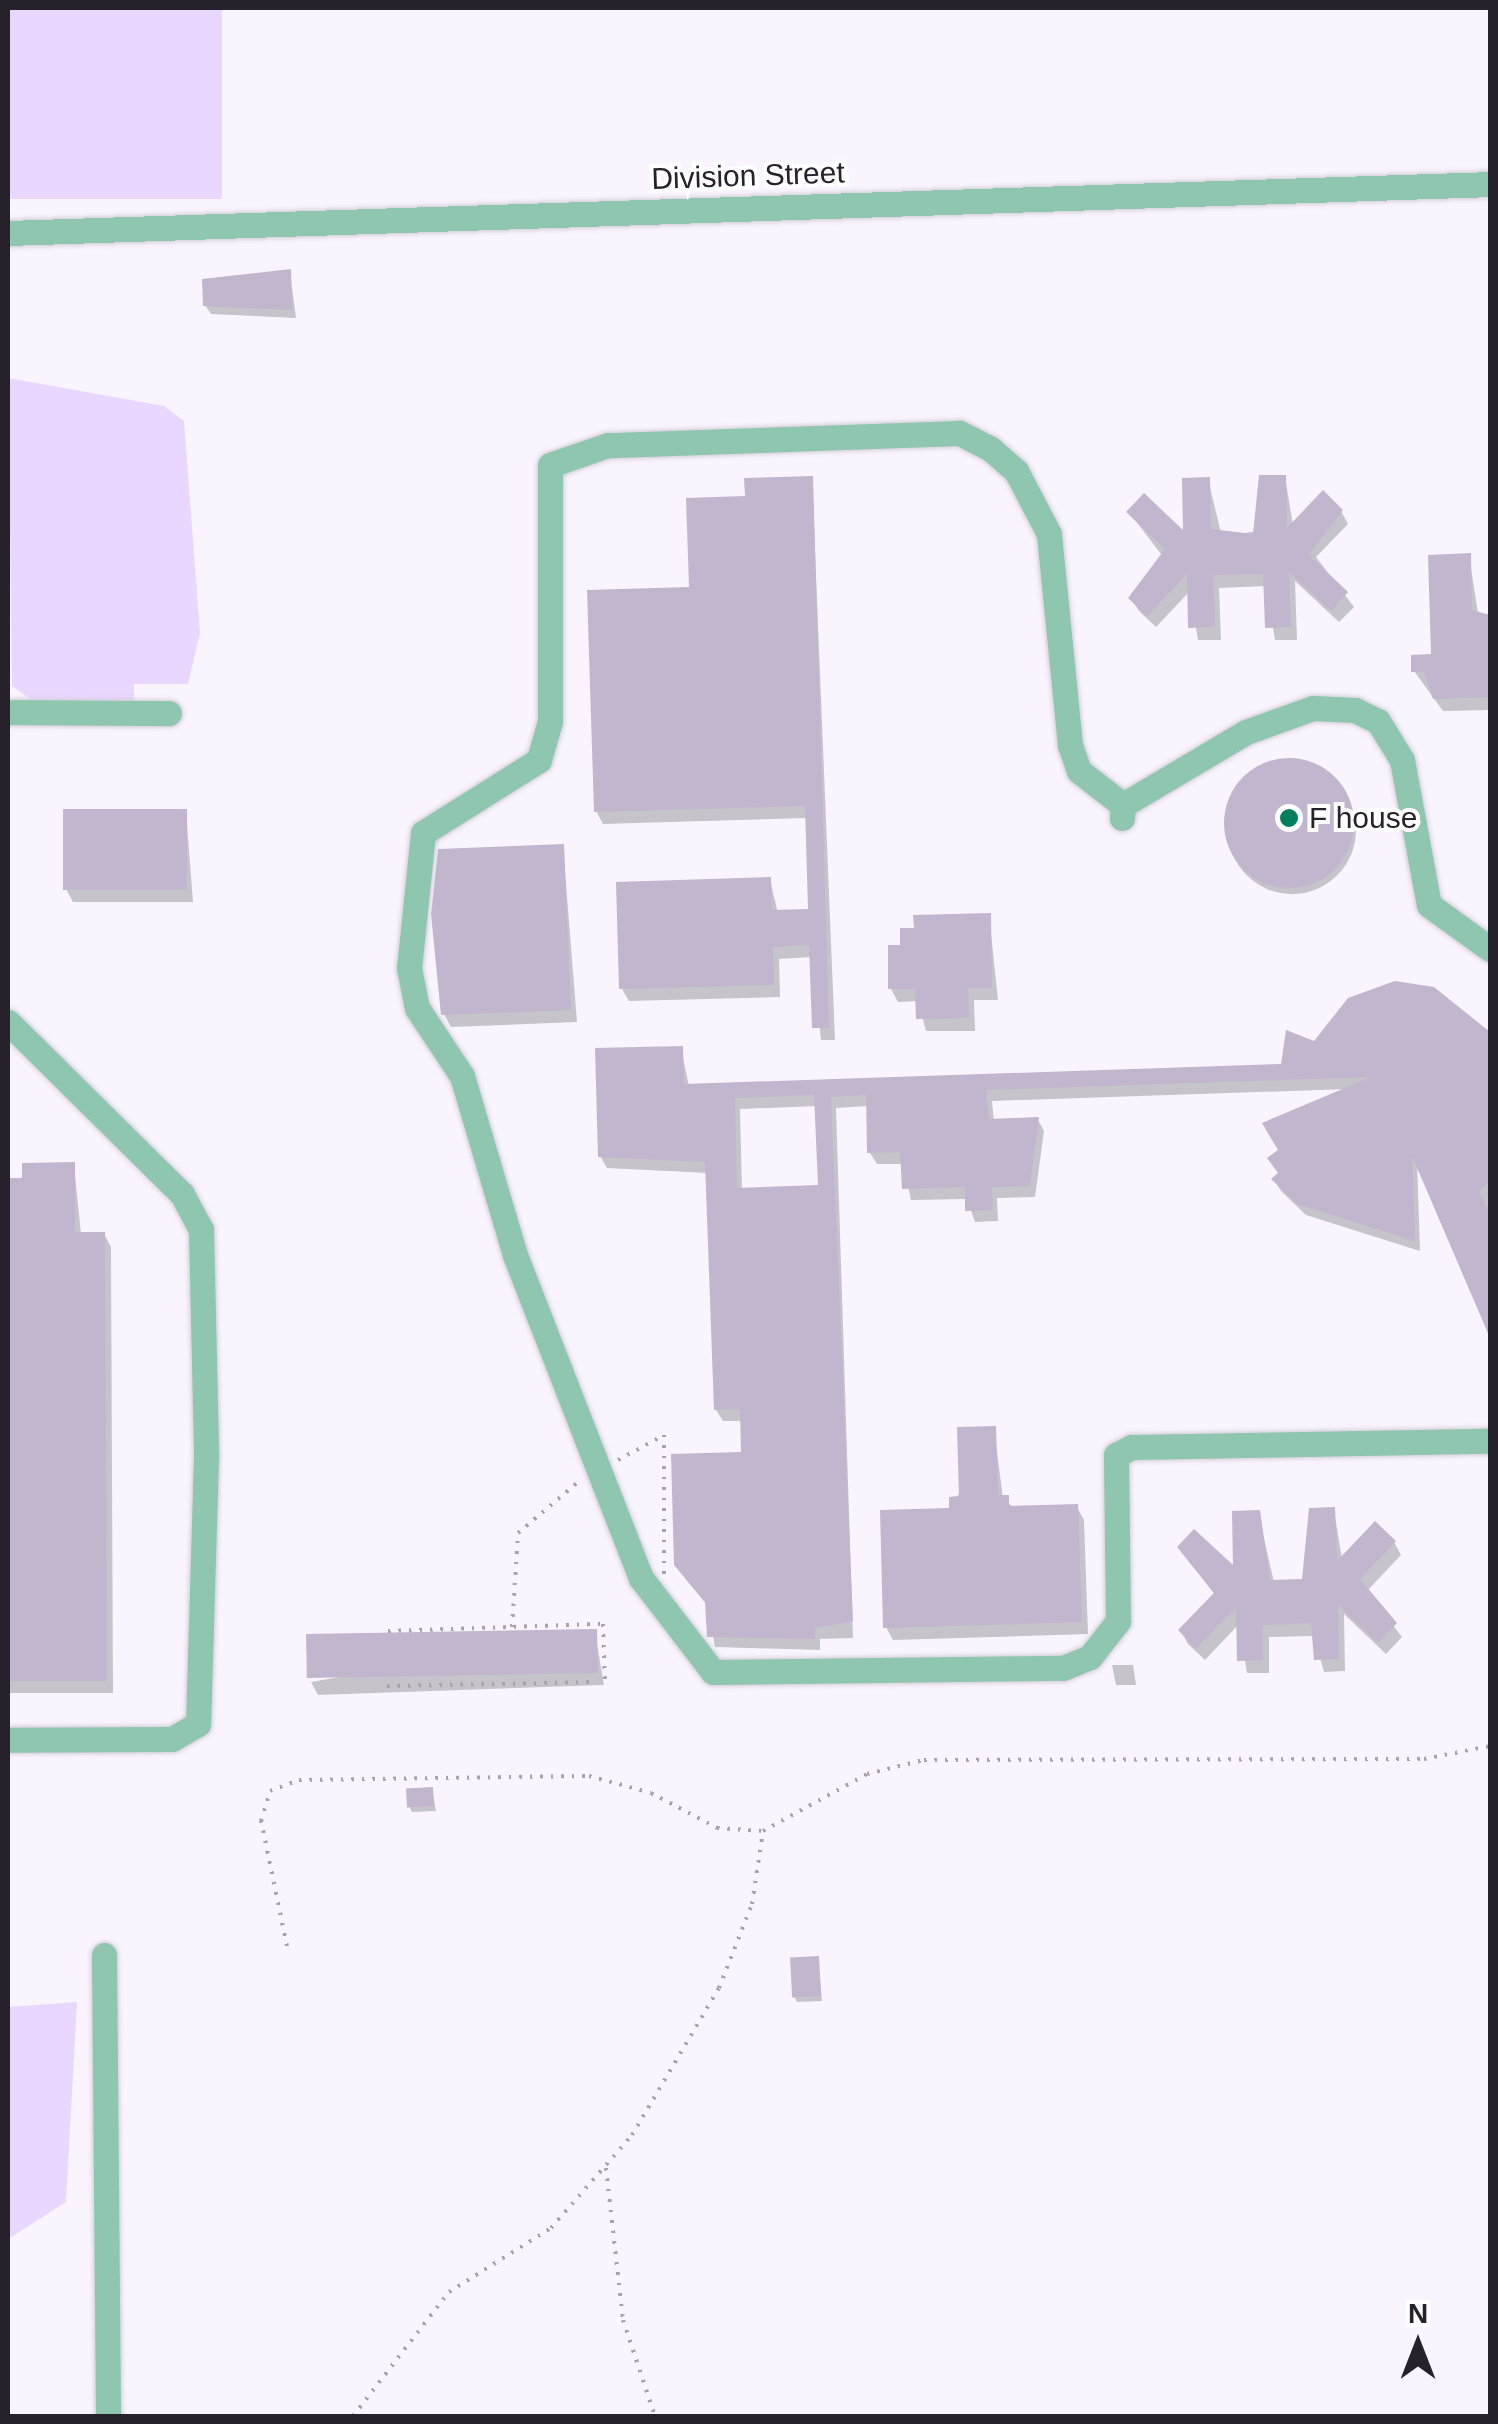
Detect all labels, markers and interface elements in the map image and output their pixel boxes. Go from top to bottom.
street label: Division Street [651,155,845,197]
place label: F house [1309,800,1417,836]
marker: F house [1278,807,1300,829]
north arrow [1368,2294,1468,2394]
text: N [1408,2298,1428,2329]

